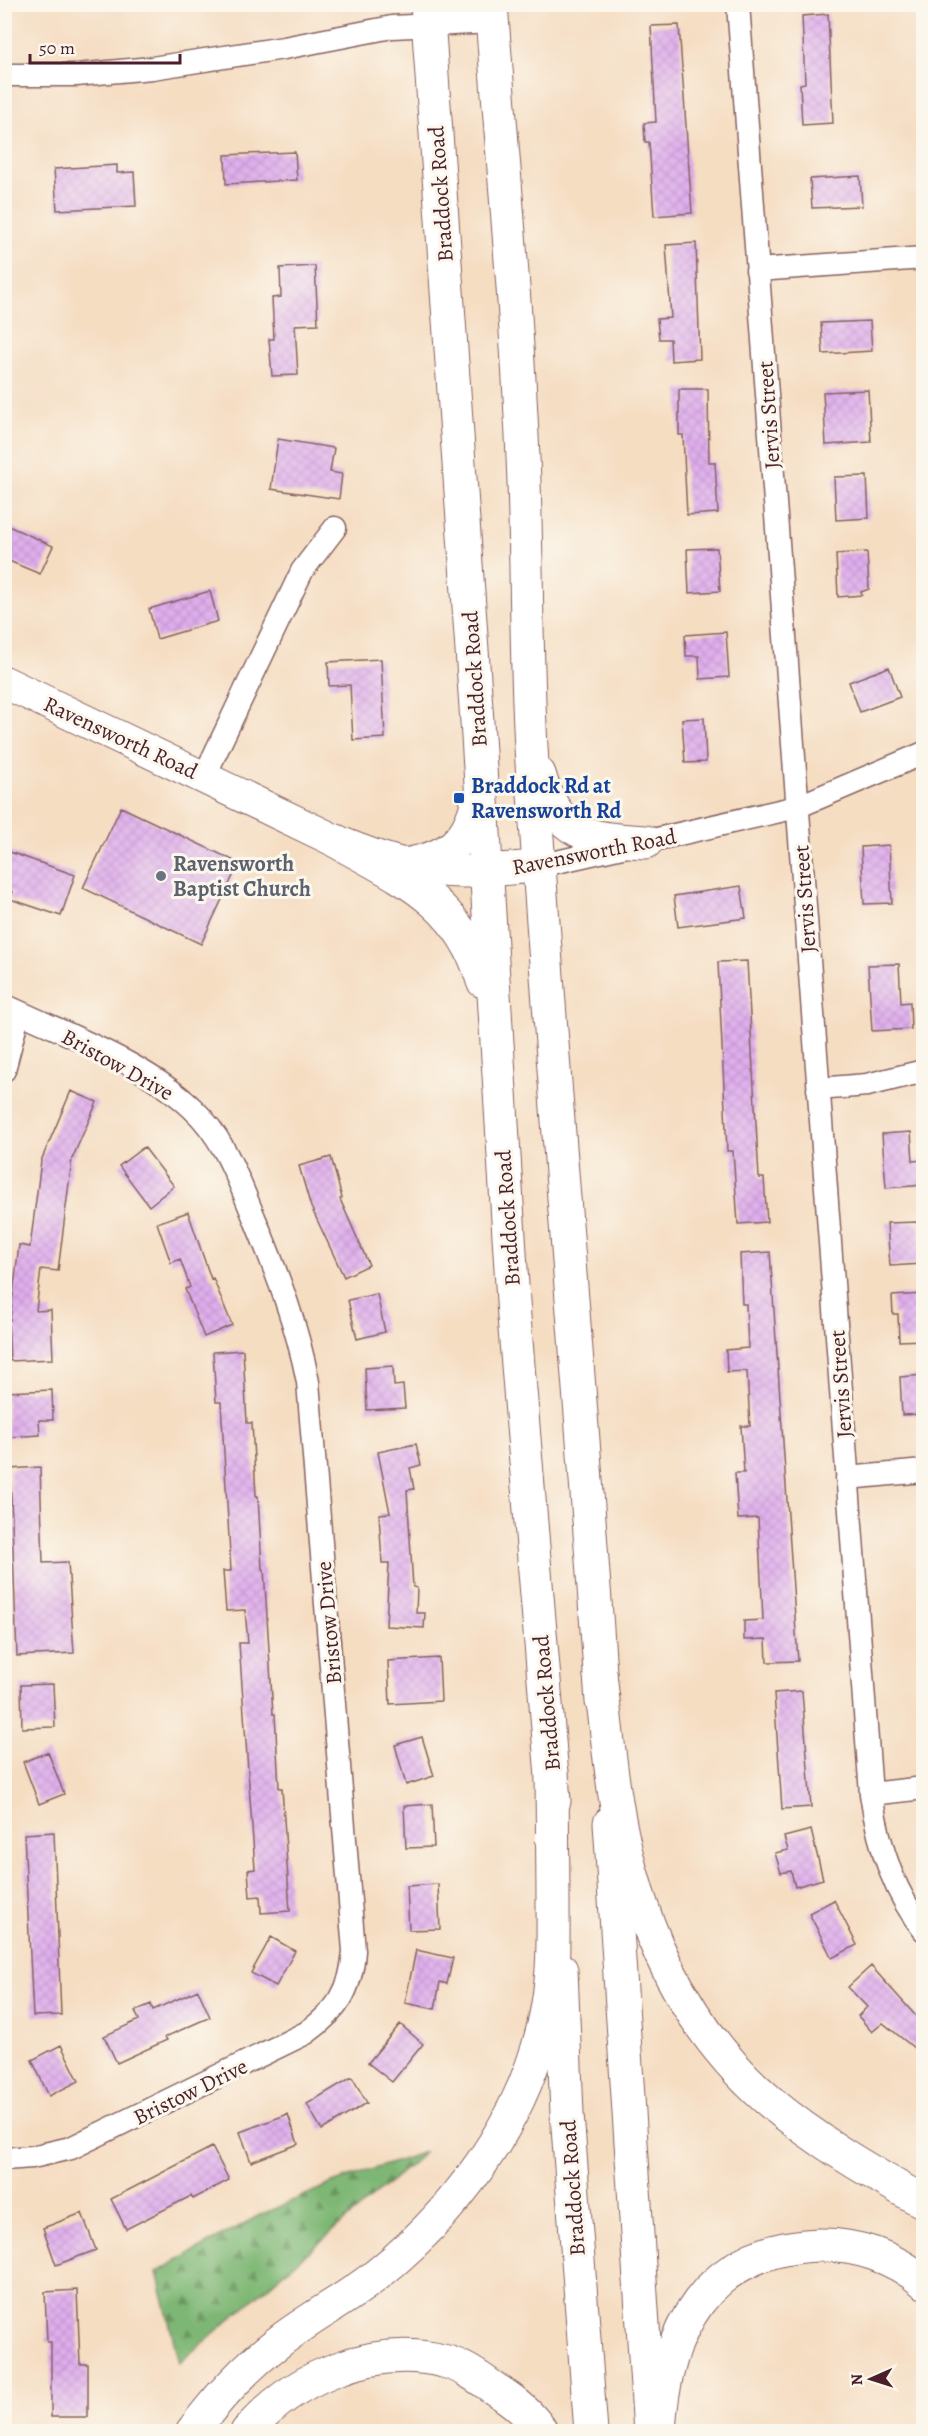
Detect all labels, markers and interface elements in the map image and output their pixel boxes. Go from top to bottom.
scale bar [30,27,180,65]
text: 50 m [39,36,75,60]
street label: Braddock Road [421,125,461,263]
street label: Jervis Street [750,360,788,470]
street label: Braddock Road [455,610,495,748]
street label: Ravensworth Road [39,689,203,787]
place label: Braddock Rd at Ravensworth Rd [471,771,621,826]
marker: Braddock Rd at Ravensworth Rd [452,791,466,805]
street label: Ravensworth Road [509,821,679,883]
street label: Jervis Street [786,844,824,954]
place label: Ravensworth Baptist Church [173,849,311,904]
marker: Ravensworth Baptist Church [154,869,168,883]
street label: Bristow Drive [56,1022,179,1108]
street label: Braddock Road [488,1149,528,1287]
street label: Jervis Street [822,1329,860,1439]
street label: Bristow Drive [309,1560,349,1686]
street label: Braddock Road [526,1633,568,1772]
street label: Bristow Drive [128,2051,253,2132]
street label: Braddock Road [553,2119,593,2257]
north arrow [841,2349,901,2409]
text: N [846,2373,868,2386]

